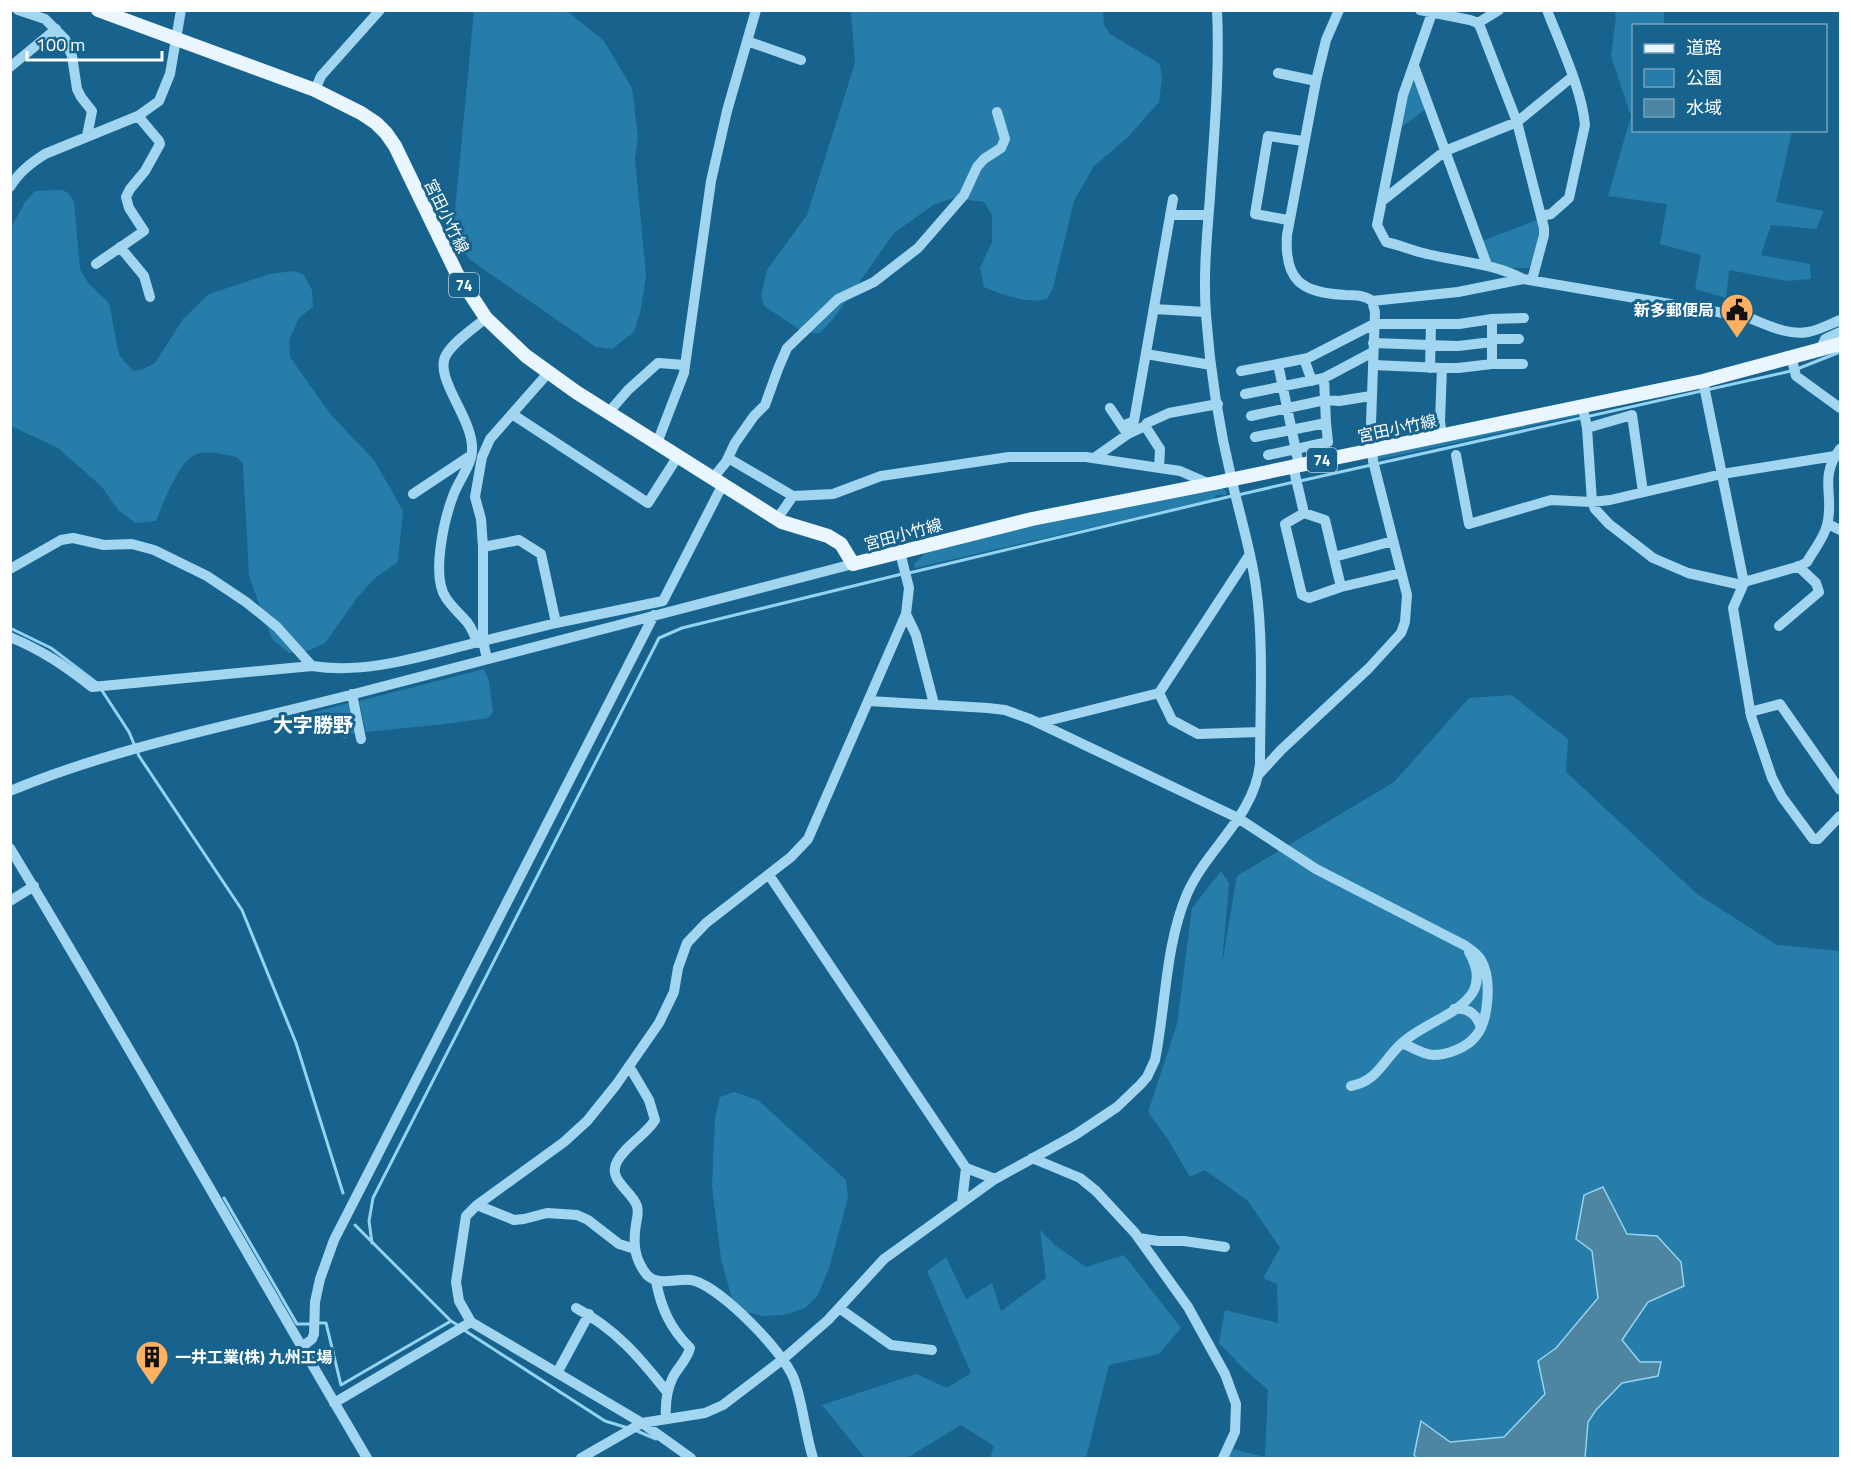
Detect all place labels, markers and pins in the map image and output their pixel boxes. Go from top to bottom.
public building icon: 新多郵便局 [1719,292,1755,339]
place label: 新多郵便局 [1634,298,1714,322]
building icon: 一井工業(株) 九州工場 [134,1339,170,1386]
place label: 一井工業(株) 九州工場 [175,1345,332,1369]

